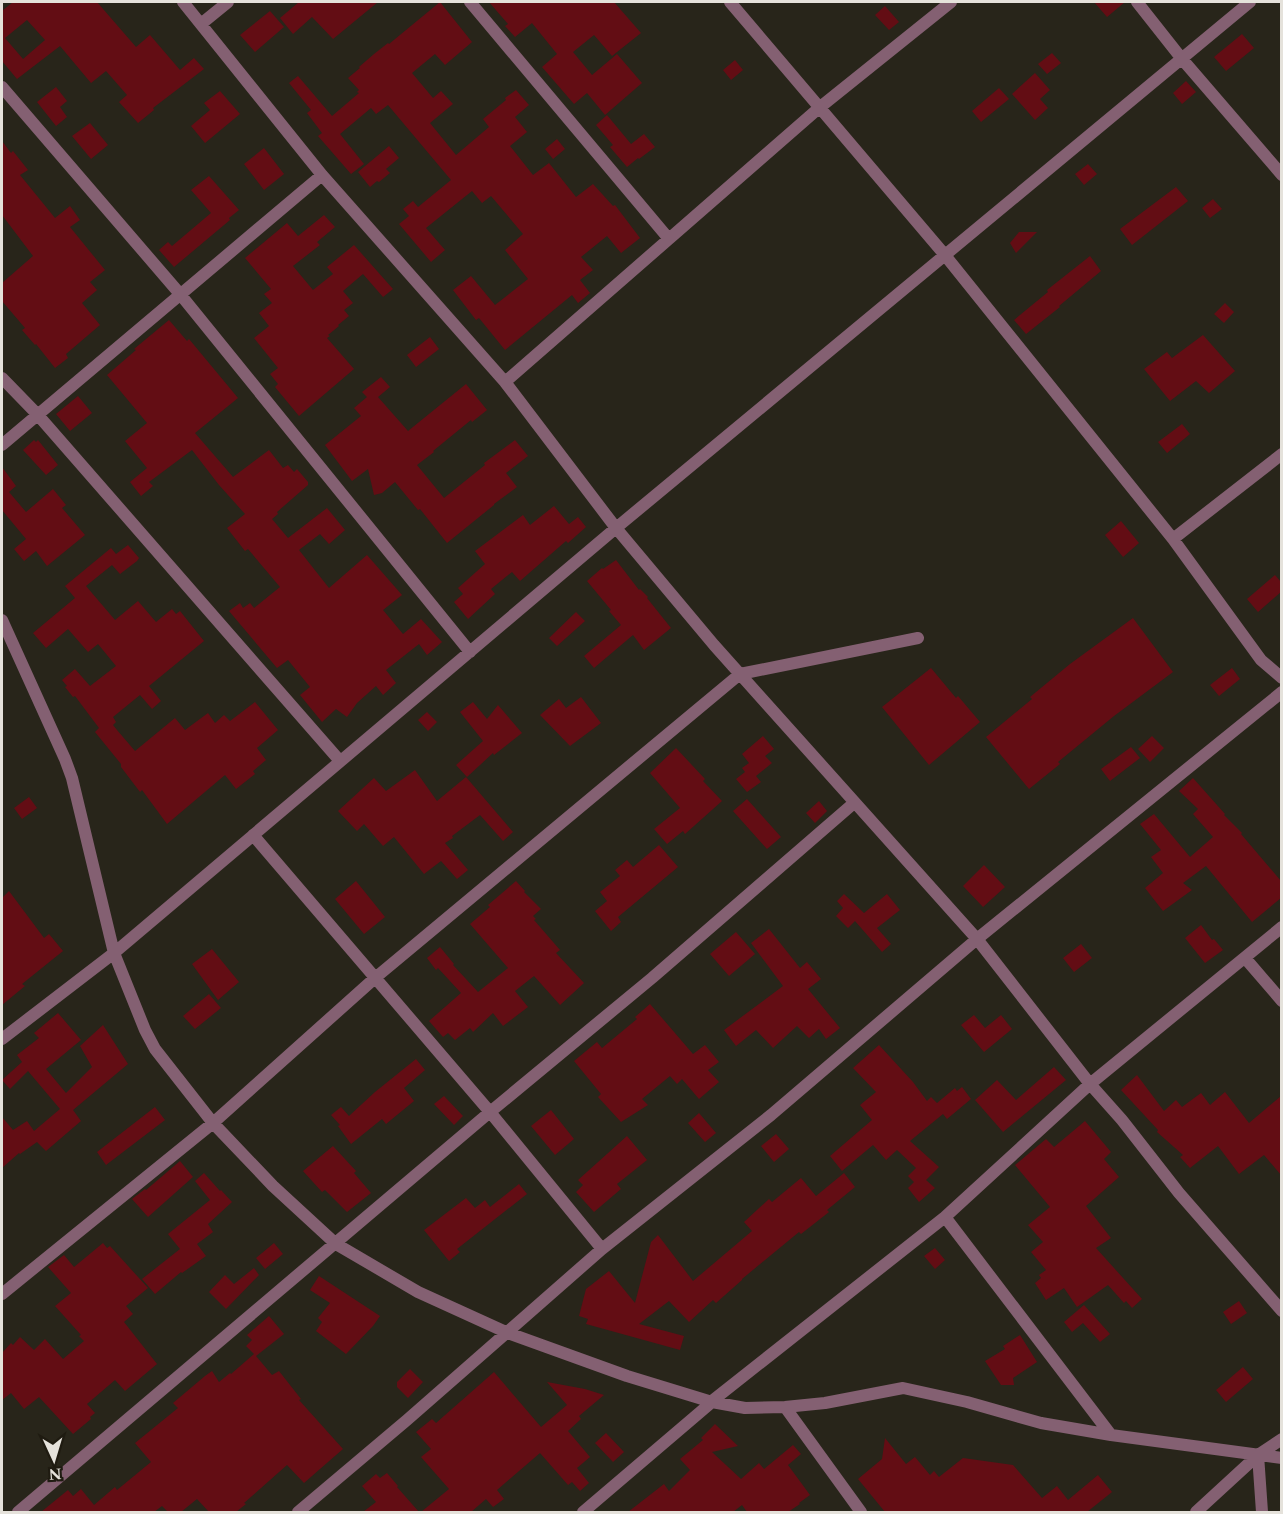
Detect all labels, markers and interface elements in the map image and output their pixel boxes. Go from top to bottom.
north arrow [24,1430,84,1490]
text: N [48,1462,62,1486]

